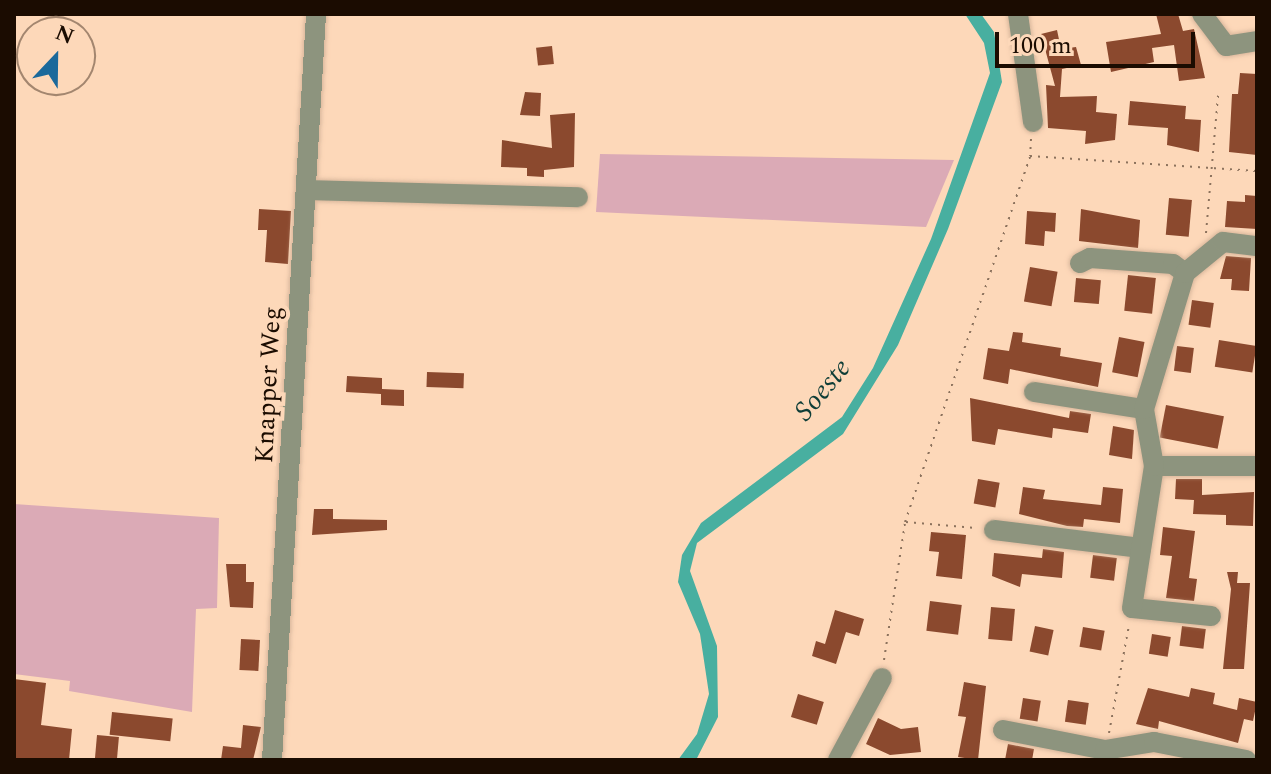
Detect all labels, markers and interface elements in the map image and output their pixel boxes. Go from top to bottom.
north arrow [16,16,96,96]
text: N [50,16,79,54]
scale bar [999,16,1199,66]
text: 100 m [1009,28,1072,64]
street label: Knapper Weg [249,306,289,464]
water label: Soeste [787,352,859,428]

